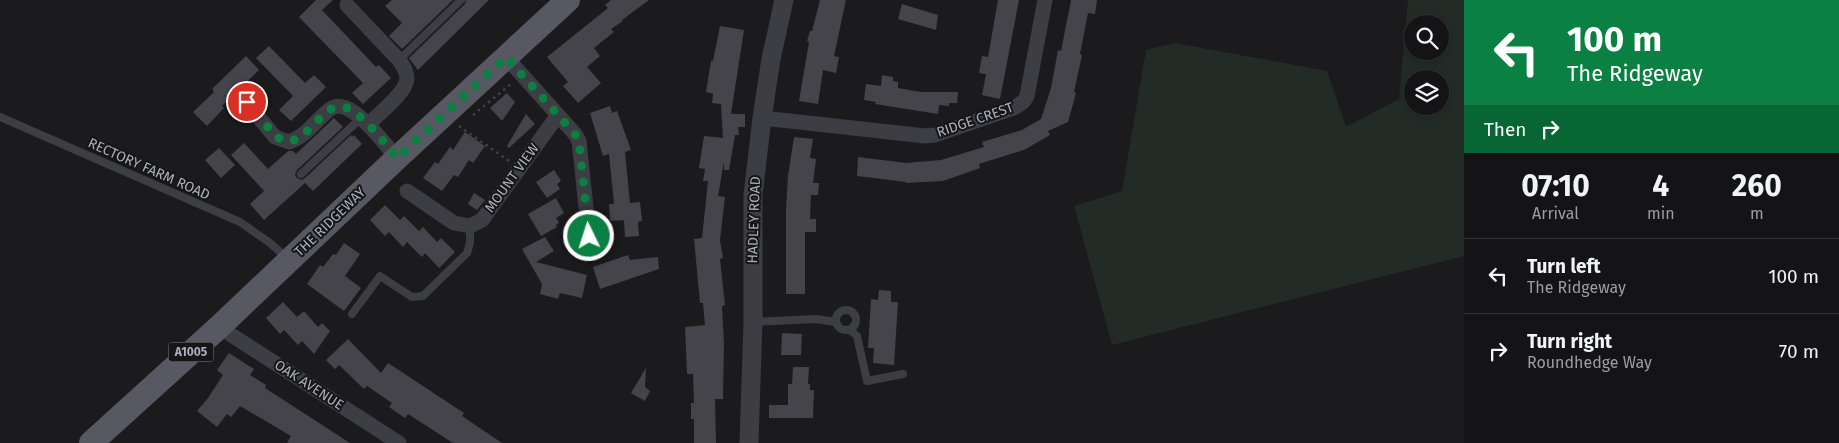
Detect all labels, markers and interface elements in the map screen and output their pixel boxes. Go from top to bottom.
map controls [1404,15,1449,115]
button: search [1404,15,1449,60]
text: 100 m [1567,18,1662,60]
icon: left [1484,20,1549,85]
text: The Ridgeway [1567,60,1703,87]
button: layers [1404,70,1449,115]
pin [226,81,268,123]
icon: arrive [233,88,261,116]
street label: RIDGE CREST [934,99,1016,141]
icon: right [1536,115,1564,143]
text: Then [1484,118,1526,141]
street label: RECTORY FARM ROAD [85,134,213,204]
street label: MOUNT VIEW [481,140,543,216]
text: 07:10 [1521,168,1590,204]
text: 4 [1652,168,1669,204]
text: 260 [1732,168,1782,204]
street label: HADLEY ROAD [744,176,764,264]
street label: THE RIDGEWAY [291,184,369,260]
text: Arrival [1532,204,1579,223]
text: min [1647,204,1675,223]
text: m [1750,204,1764,223]
position arrow [562,209,614,261]
text: Turn left [1527,255,1601,278]
icon: left [1484,262,1512,290]
text: 100 m [1768,265,1819,288]
text: The Ridgeway [1527,278,1626,297]
text: Turn right [1527,330,1612,353]
icon: right [1484,337,1512,365]
text: 70 m [1779,340,1819,363]
road number: A1005 [168,342,214,362]
text: Roundhedge Way [1527,353,1652,372]
street label: OAK AVENUE [271,356,347,414]

